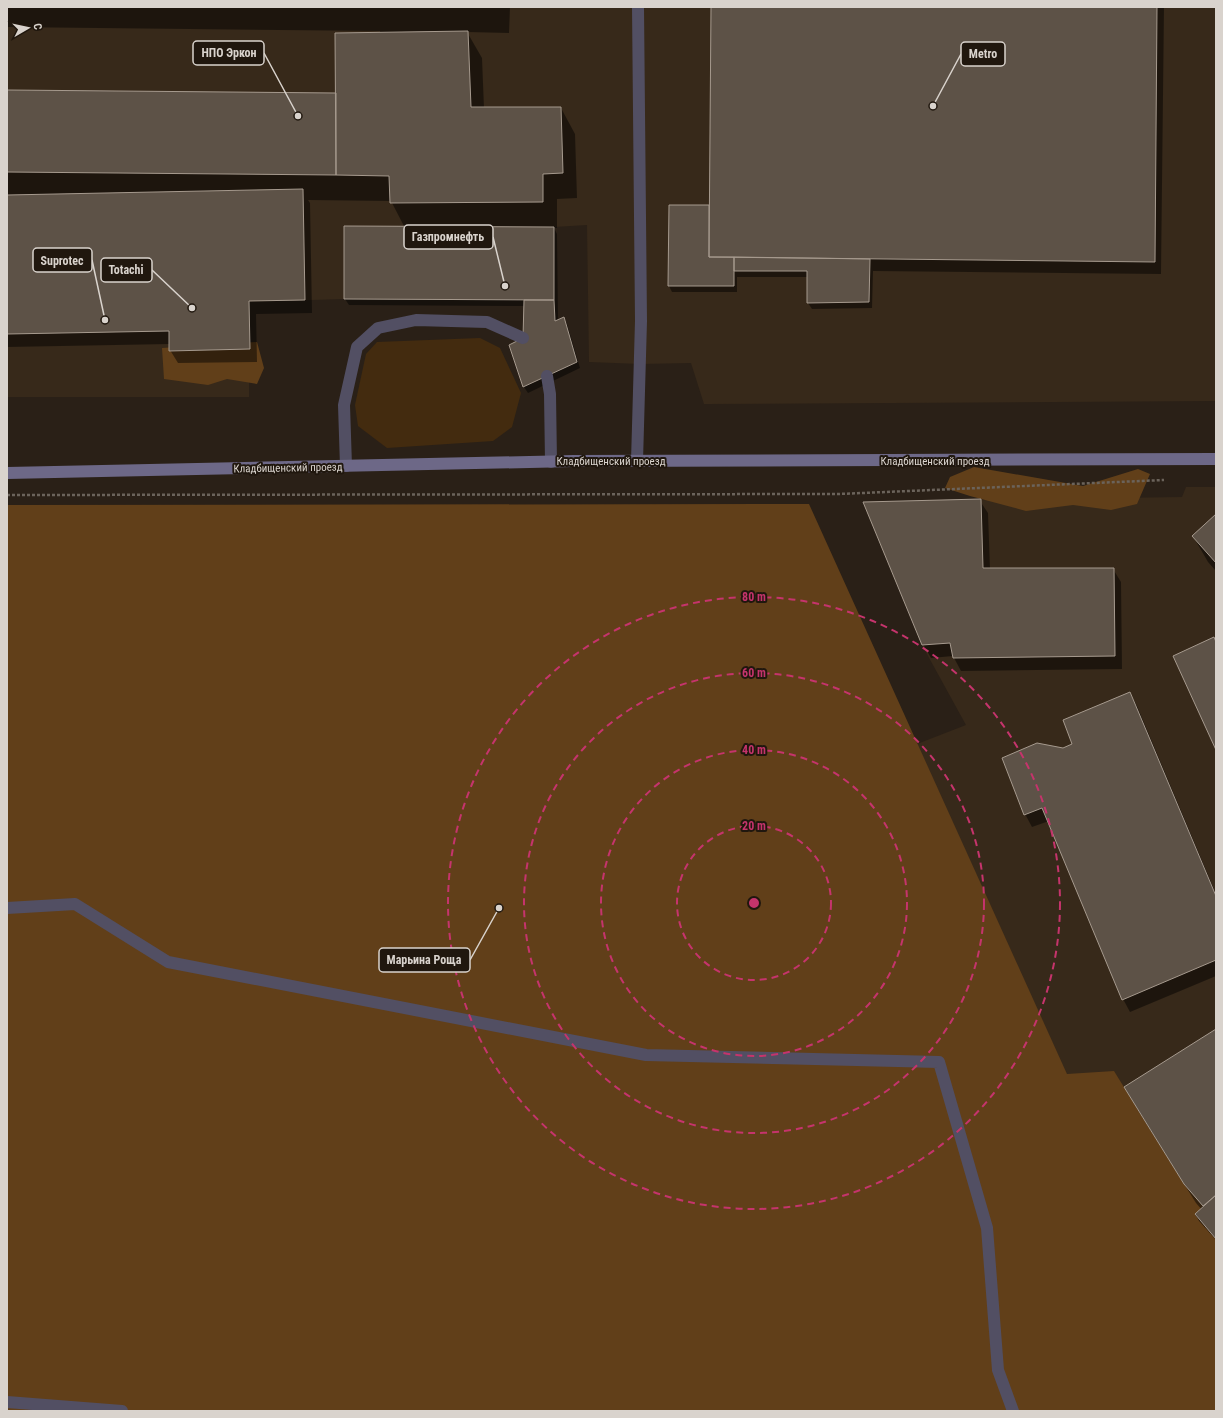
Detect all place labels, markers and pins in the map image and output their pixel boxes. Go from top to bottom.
callout: НПО Эркон [193,41,264,65]
callout: Metro [961,42,1005,66]
callout: Газпромнефть [404,225,493,249]
callout: Suprotec [33,248,92,272]
callout: Totachi [101,258,152,282]
centre of rings [747,896,761,910]
callout: Марьина Роща [379,948,470,972]

